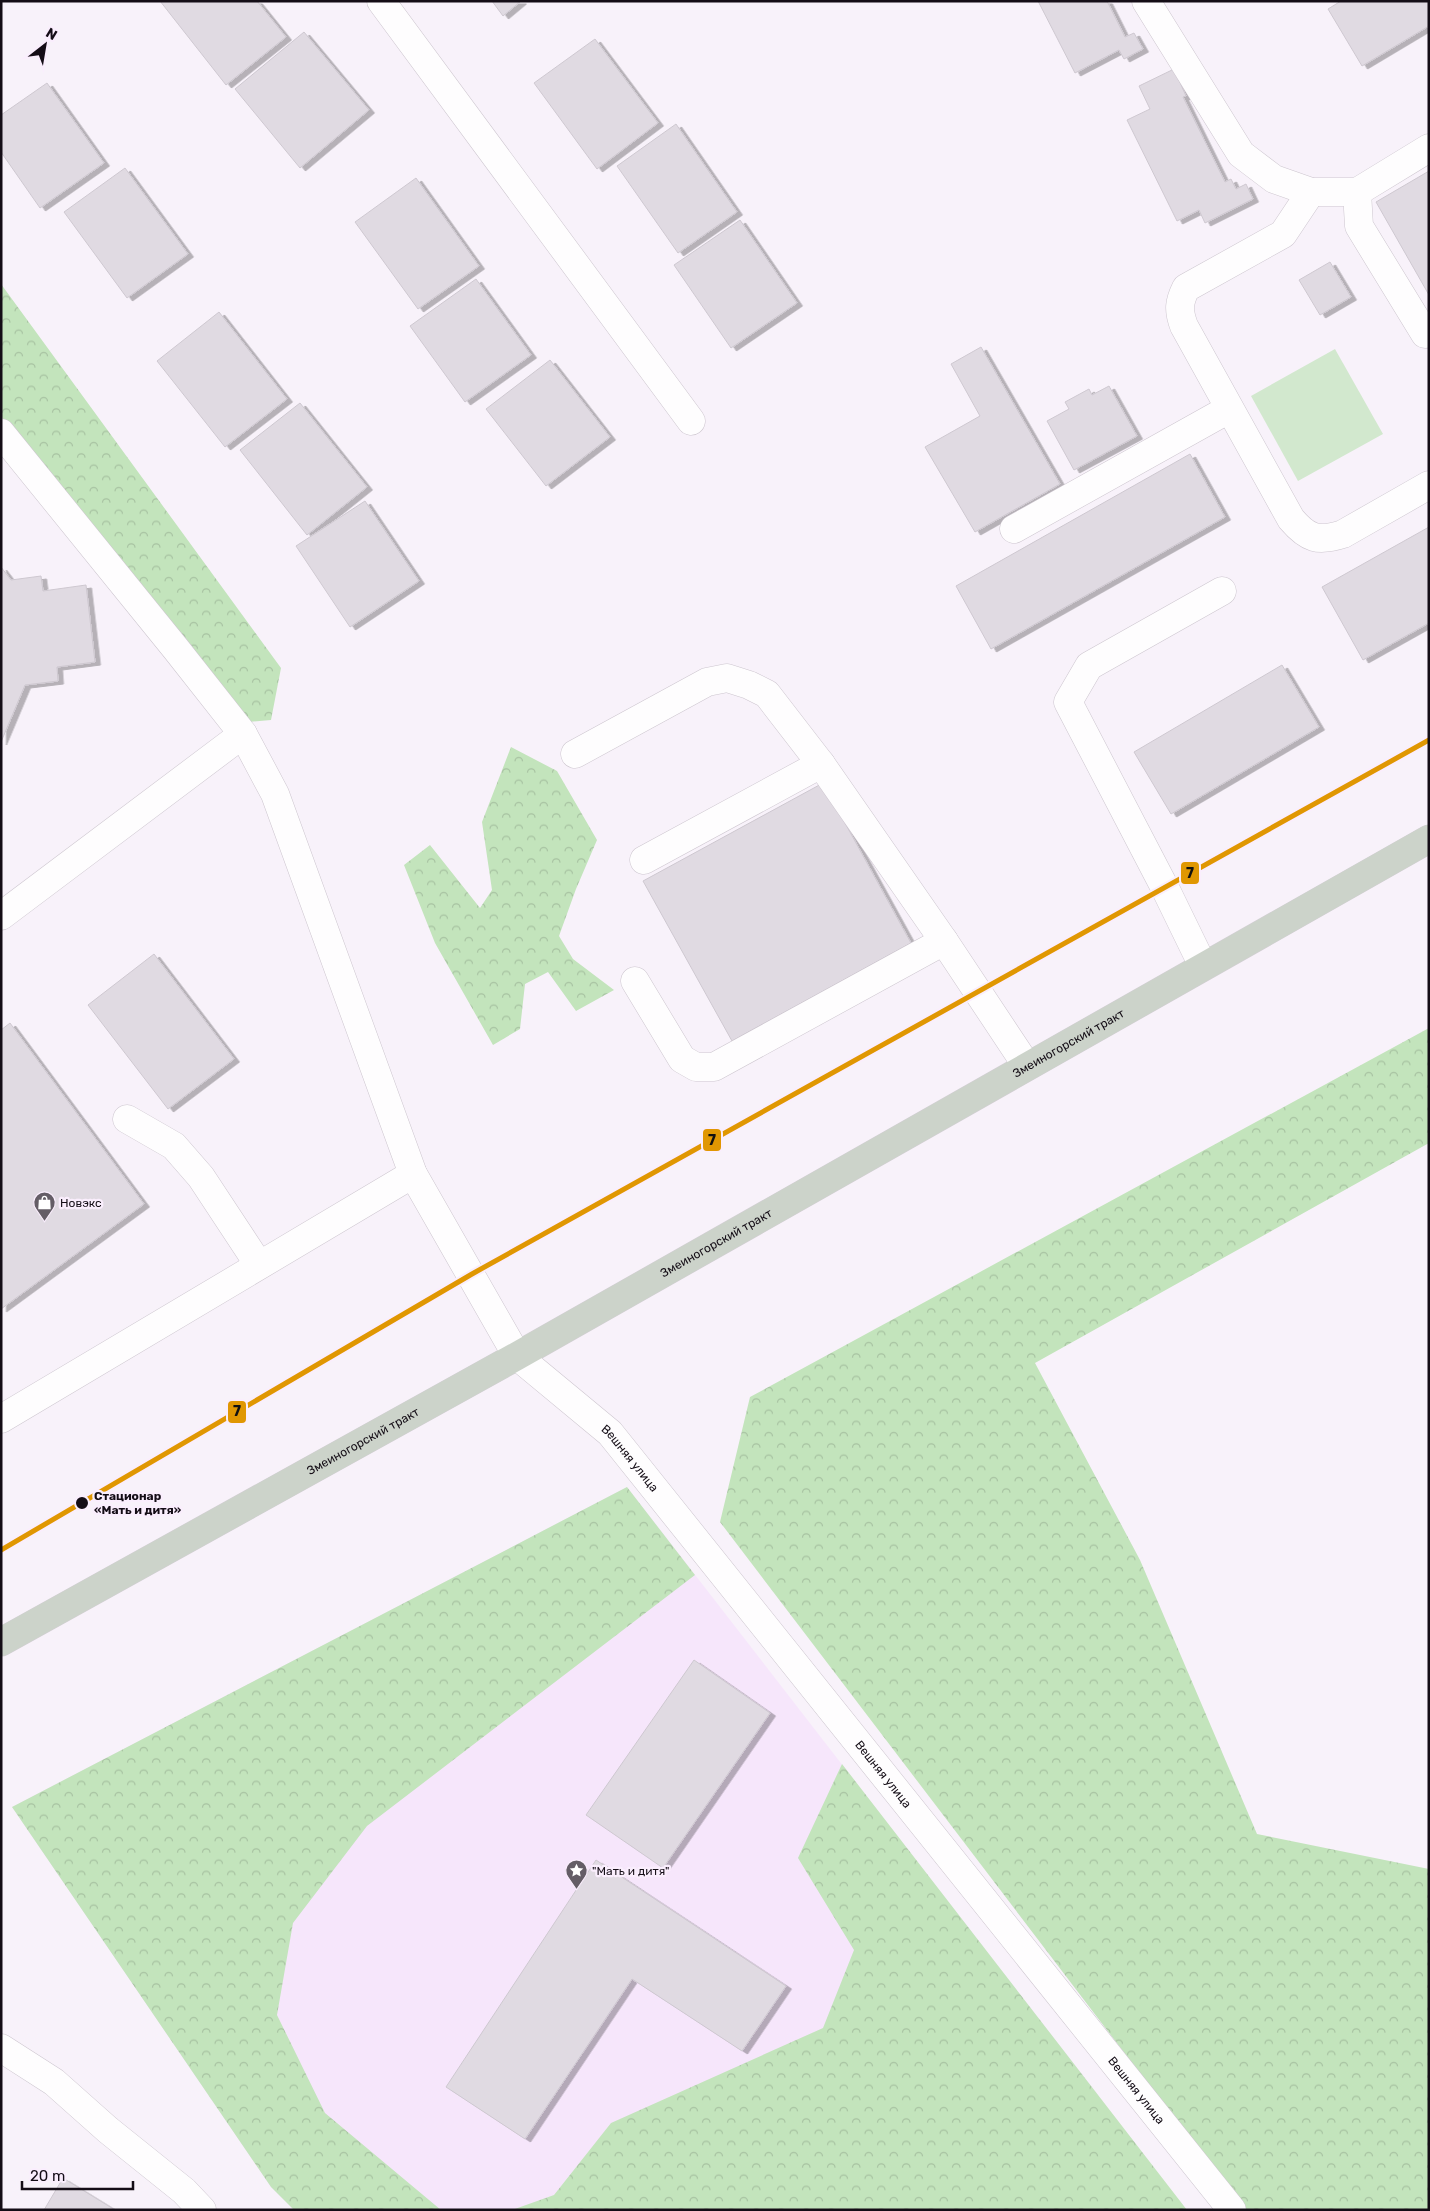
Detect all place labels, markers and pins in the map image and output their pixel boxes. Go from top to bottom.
shop icon: Новэкс [32,1191,56,1222]
place label: Новэкс [60,1196,102,1210]
place label: Стационар «Мать и дитя» [94,1489,182,1517]
marker: Стационар «Мать и дитя» [74,1495,90,1511]
place icon: "Мать и дитя" [564,1859,588,1890]
place label: "Мать и дитя" [592,1864,670,1878]

